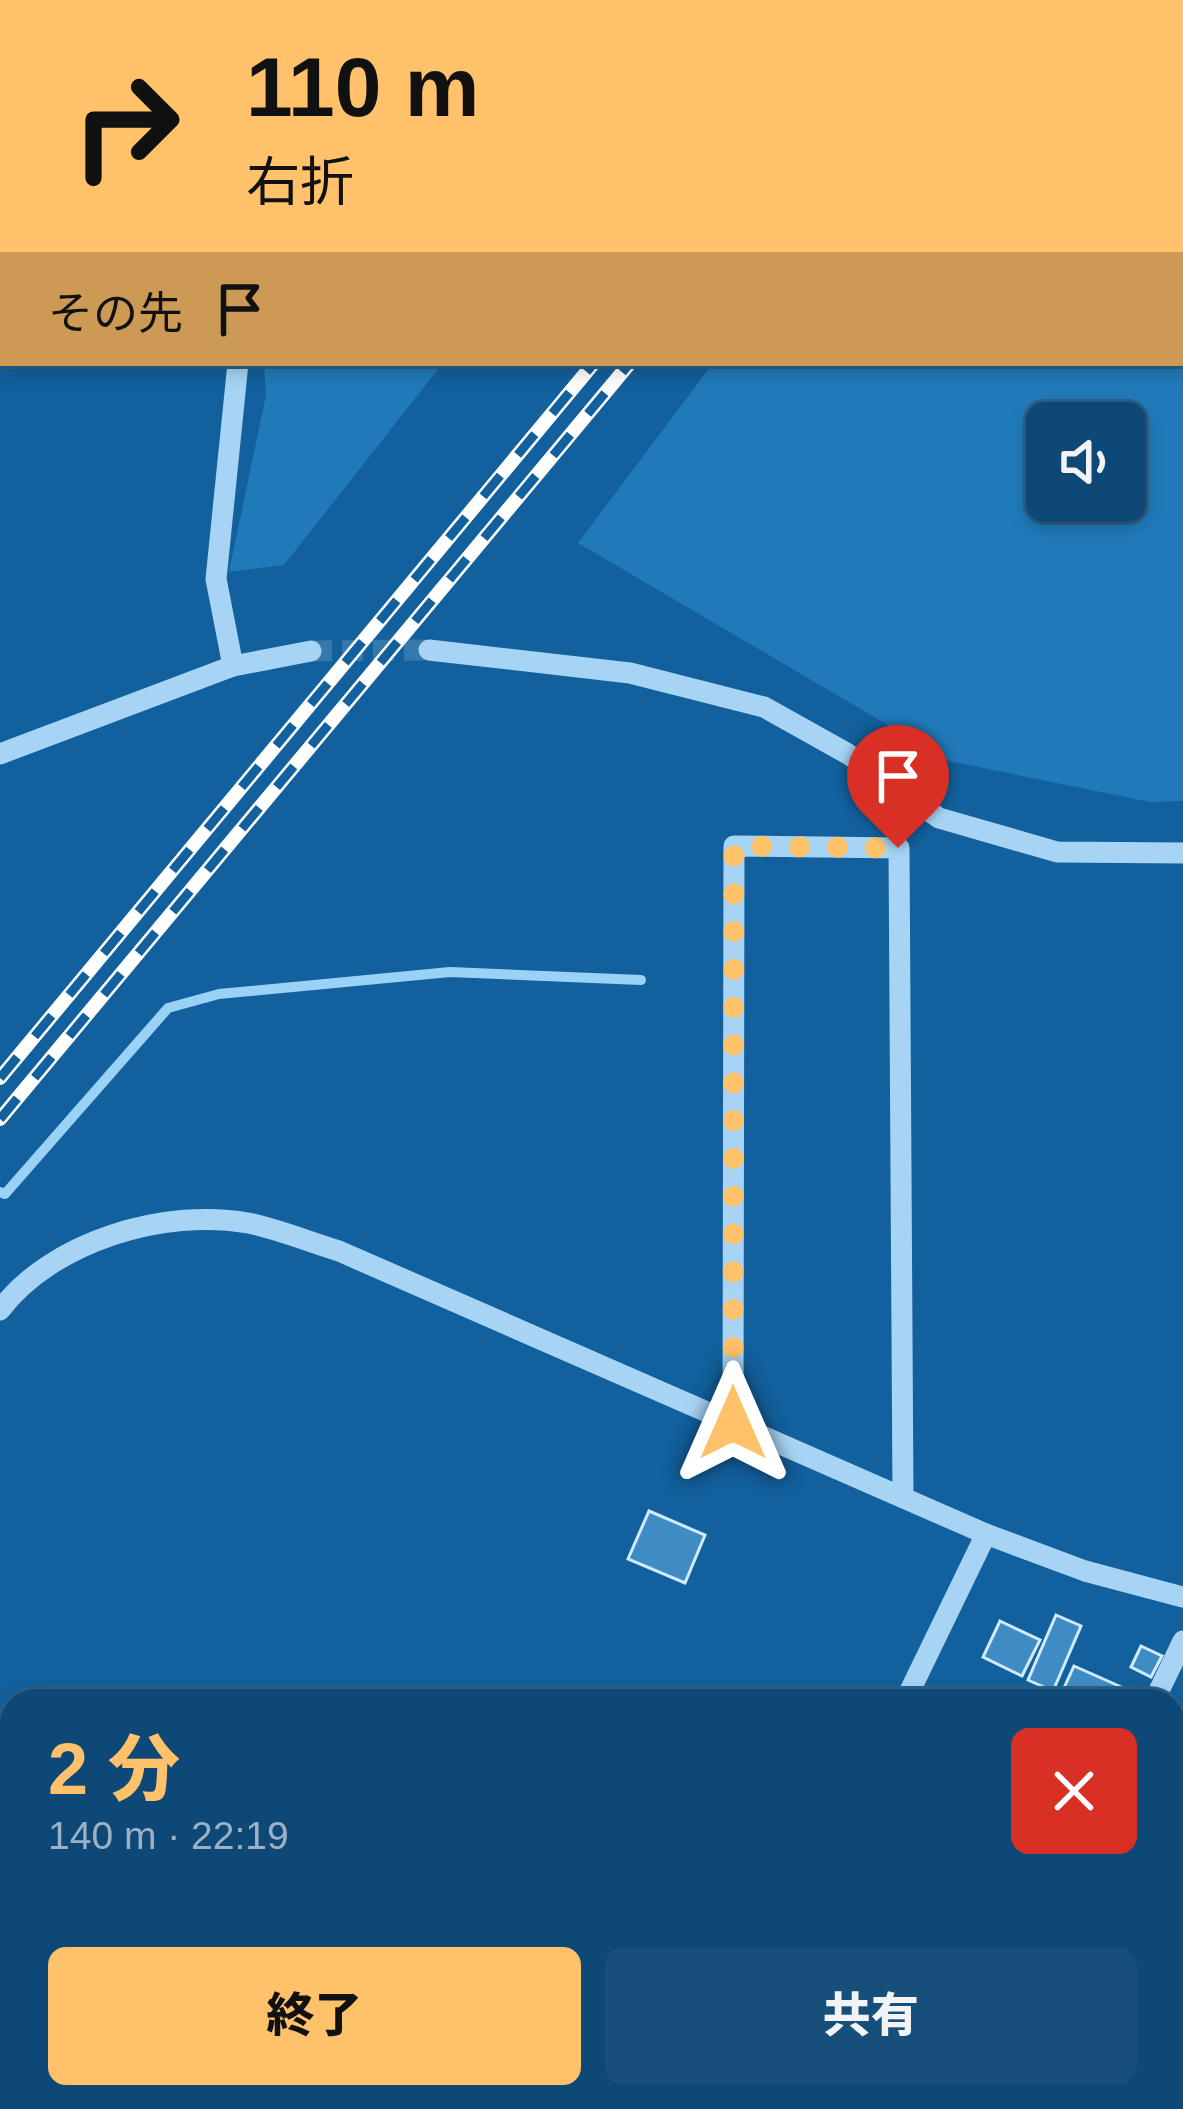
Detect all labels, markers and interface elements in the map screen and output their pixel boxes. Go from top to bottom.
text: 110 m [246,40,480,134]
icon: right [48,48,204,204]
text: 右折 [246,152,354,212]
icon: arrive [207,276,273,342]
text: その先 [48,288,183,339]
map controls [1026,402,1146,522]
button: sound [1026,402,1146,522]
pin [847,725,949,848]
icon: arrive [865,743,931,809]
position arrow [670,1360,796,1486]
button: close [1011,1728,1137,1854]
text: 2 分 [48,1729,180,1809]
text: 140 m · 22:19 [48,1814,289,1857]
button: 終了 [48,1947,581,2085]
button: 共有 [605,1947,1137,2085]

